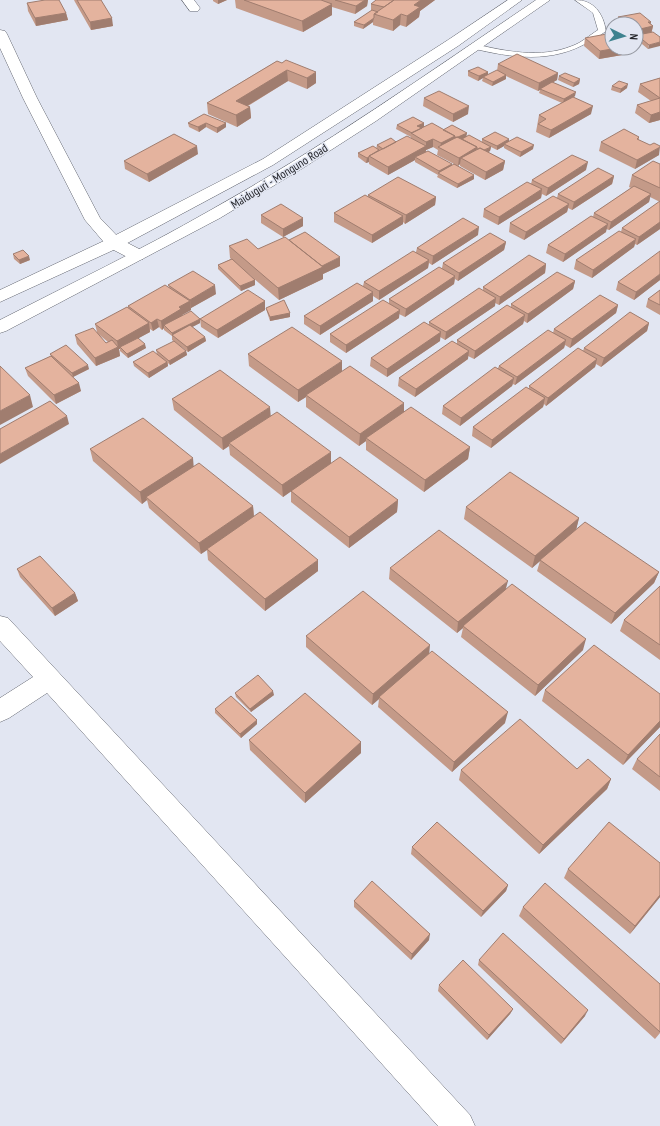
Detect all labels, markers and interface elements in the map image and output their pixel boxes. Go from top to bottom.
north arrow [604,16,644,56]
text: N [627,33,641,40]
street label: Maiduguri - Monguno Road [228,140,330,212]

